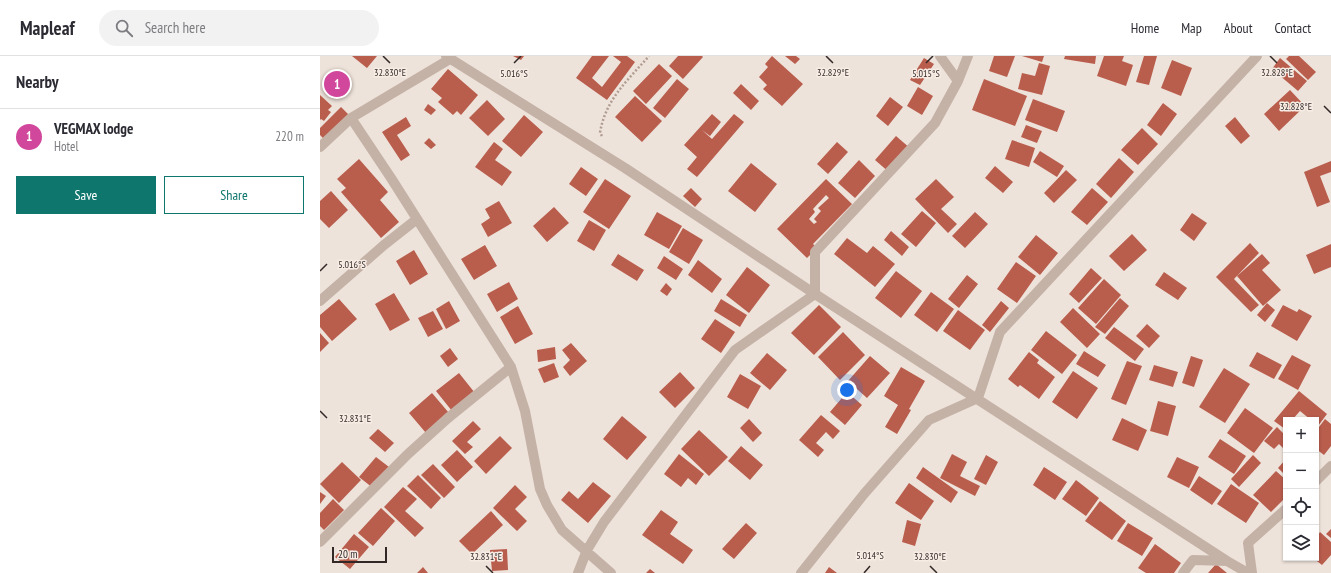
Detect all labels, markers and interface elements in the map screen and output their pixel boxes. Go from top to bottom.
search box [99,10,379,46]
text: Mapleaf [20,16,75,40]
icon: search [113,17,135,39]
text: Search here [145,18,206,37]
text: Home [1131,19,1159,37]
text: Map [1181,19,1202,37]
text: About [1224,19,1253,37]
text: Contact [1275,19,1311,37]
text: 32.830°E [374,66,406,79]
text: 32.829°E [817,66,849,79]
text: 32.828°E [1261,66,1293,79]
text: 5.016°S [500,67,528,80]
text: 5.015°S [912,67,940,80]
pin: 1 [324,69,350,99]
text: Nearby [16,71,59,93]
text: 32.828°E [1280,100,1312,113]
text: VEGMAX lodge [54,119,133,138]
text: 1 [26,128,32,145]
text: 220 m [275,128,304,145]
text: Hotel [54,138,78,155]
button: Save [16,176,156,214]
button: Share [164,176,304,214]
text: 5.016°S [338,258,366,271]
your location [837,380,857,400]
text: 32.831°E [339,412,371,425]
map controls [1283,417,1319,561]
button: + [1283,417,1319,453]
button: − [1283,453,1319,489]
button: locate [1283,489,1319,525]
button: layers [1283,525,1319,561]
scale bar [332,545,387,564]
text: 20 m [338,547,357,561]
text: 5.014°S [856,549,884,562]
text: 32.831°E [470,550,502,563]
text: 32.830°E [914,550,946,563]

